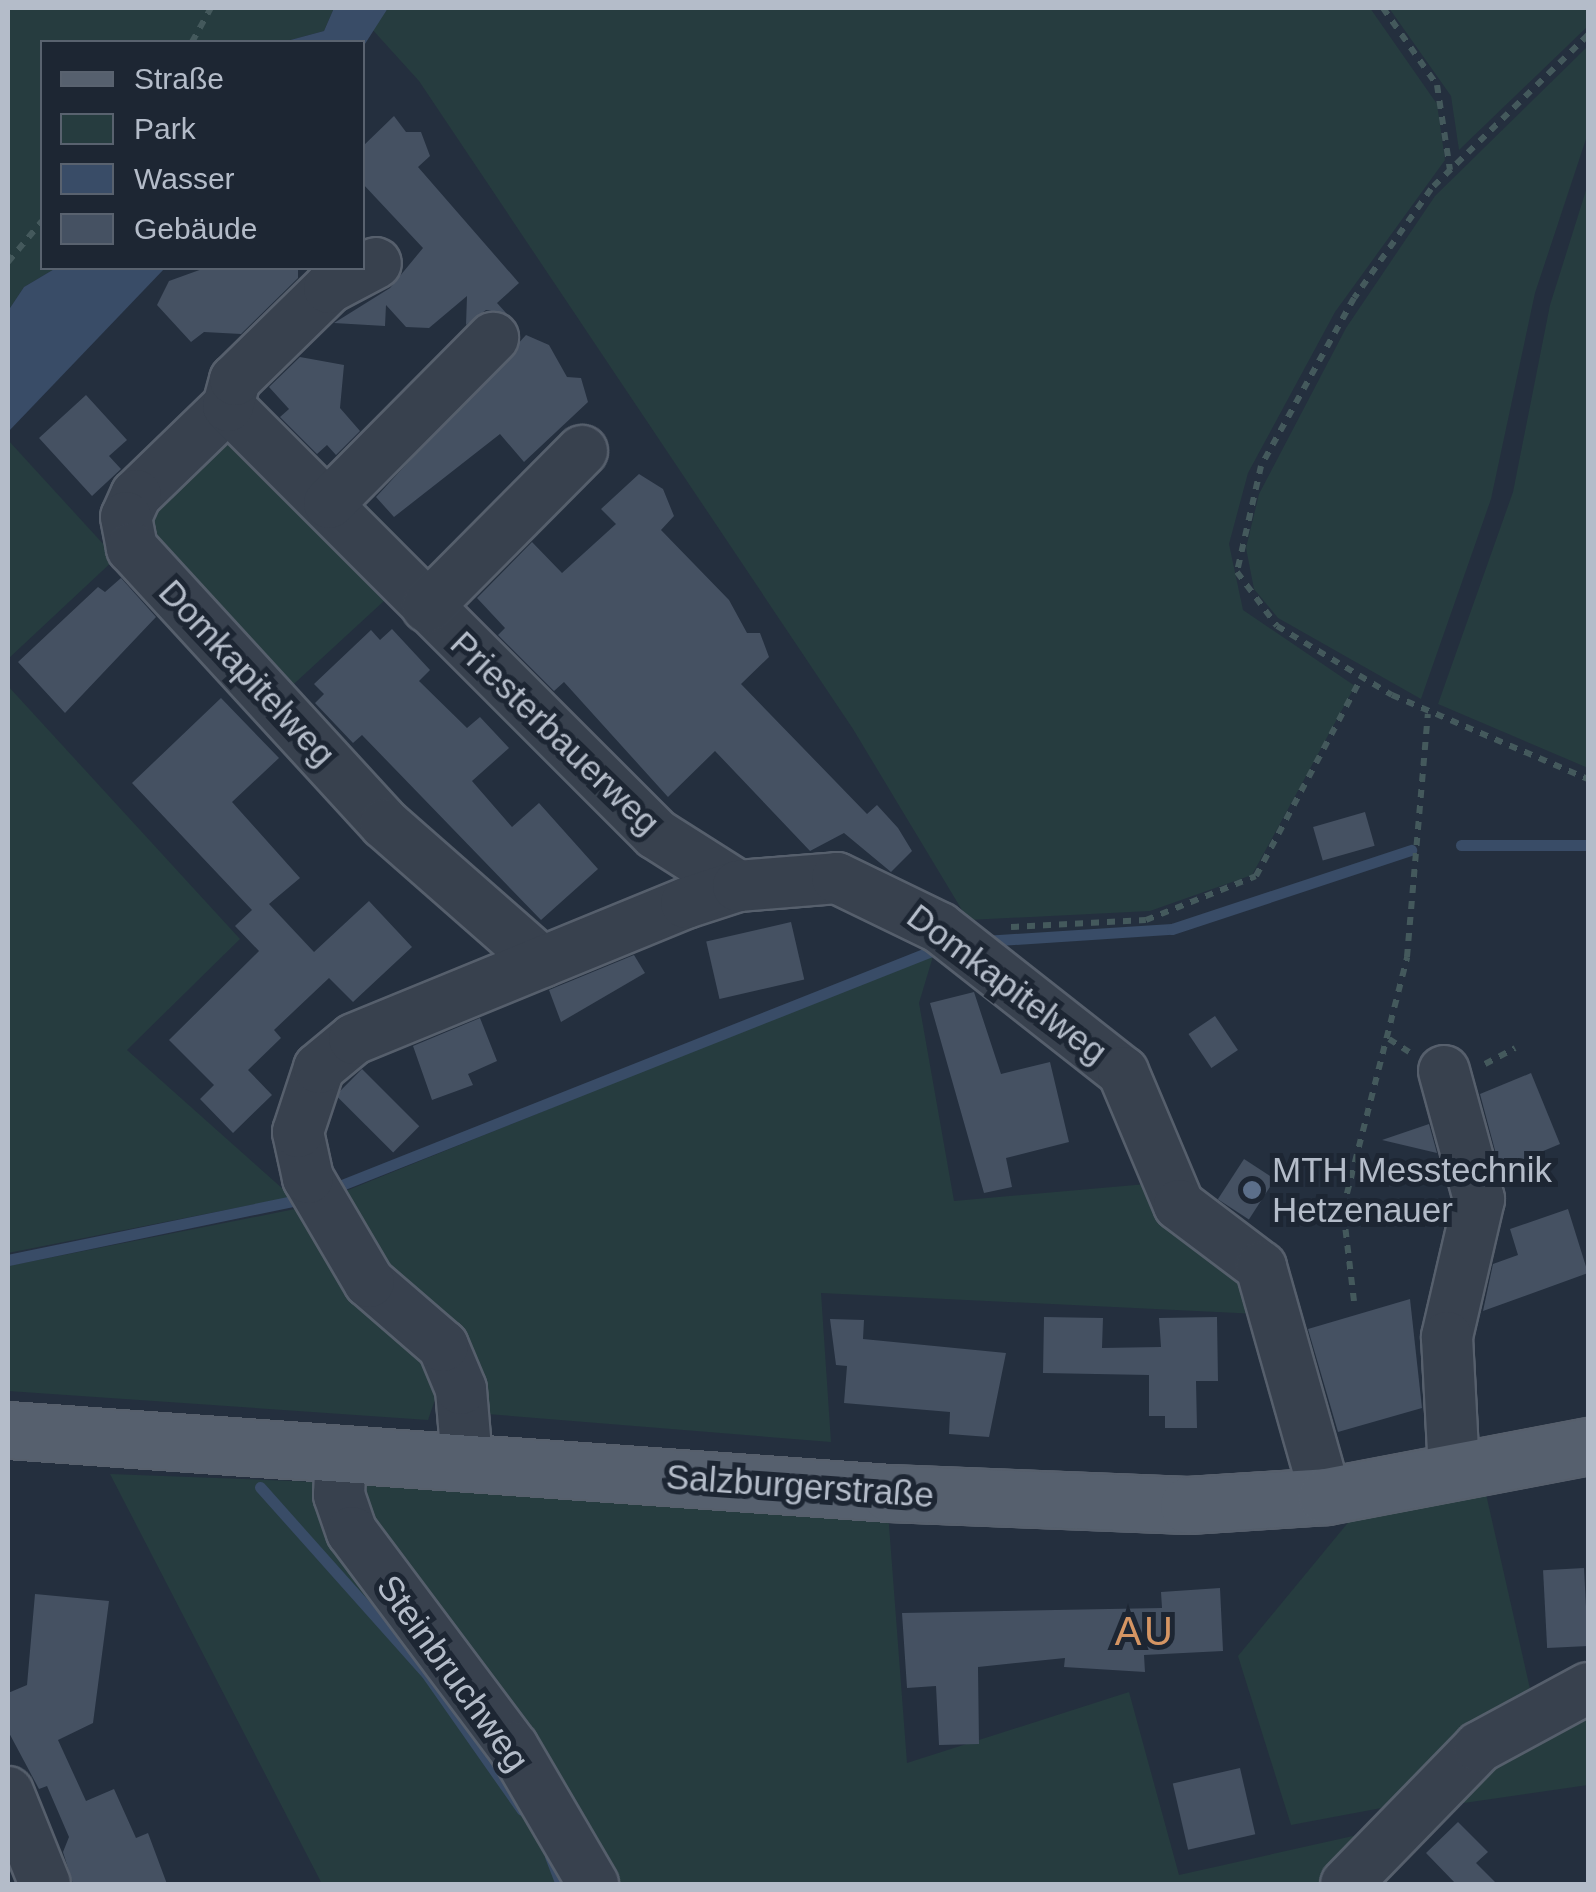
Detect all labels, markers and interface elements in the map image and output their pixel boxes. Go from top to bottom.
legend [40,40,365,270]
text: Straße [134,62,224,95]
text: Park [134,112,196,145]
text: Wasser [134,162,235,195]
text: Gebäude [134,212,257,245]
street label: Domkapitelweg [150,571,344,775]
street label: Priesterbauerweg [442,623,668,843]
street label: Domkapitelweg [899,895,1115,1073]
place label: MTH Messtechnik Hetzenauer [1272,1149,1552,1231]
marker: MTH Messtechnik Hetzenauer [1241,1179,1263,1201]
street label: Salzburgerstraße [665,1456,935,1516]
street label: Steinbruchweg [368,1567,538,1779]
district label: AU [1115,1607,1175,1655]

